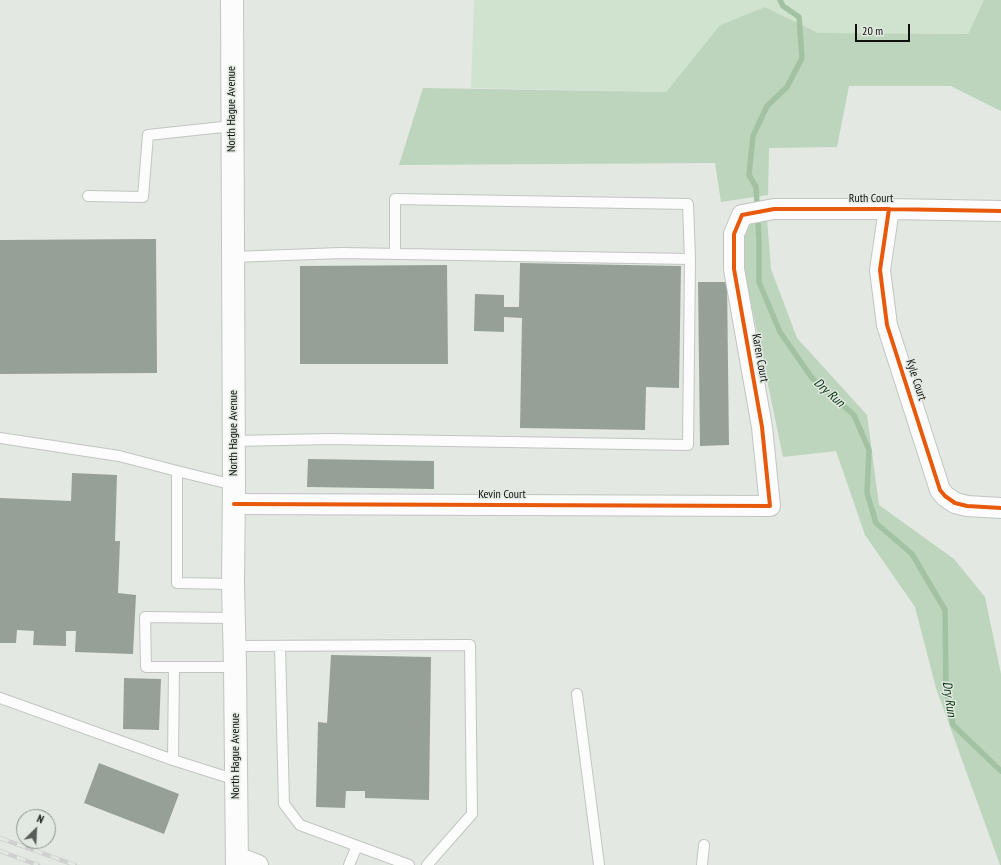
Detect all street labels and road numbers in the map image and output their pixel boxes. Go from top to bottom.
street label: North Hague Avenue [225,66,239,152]
street label: Ruth Court [849,192,893,206]
street label: Karen Court [749,333,771,383]
street label: Kyle Court [903,358,929,402]
street label: North Hague Avenue [227,390,241,476]
street label: Kevin Court [478,488,526,502]
street label: North Hague Avenue [229,713,243,799]

